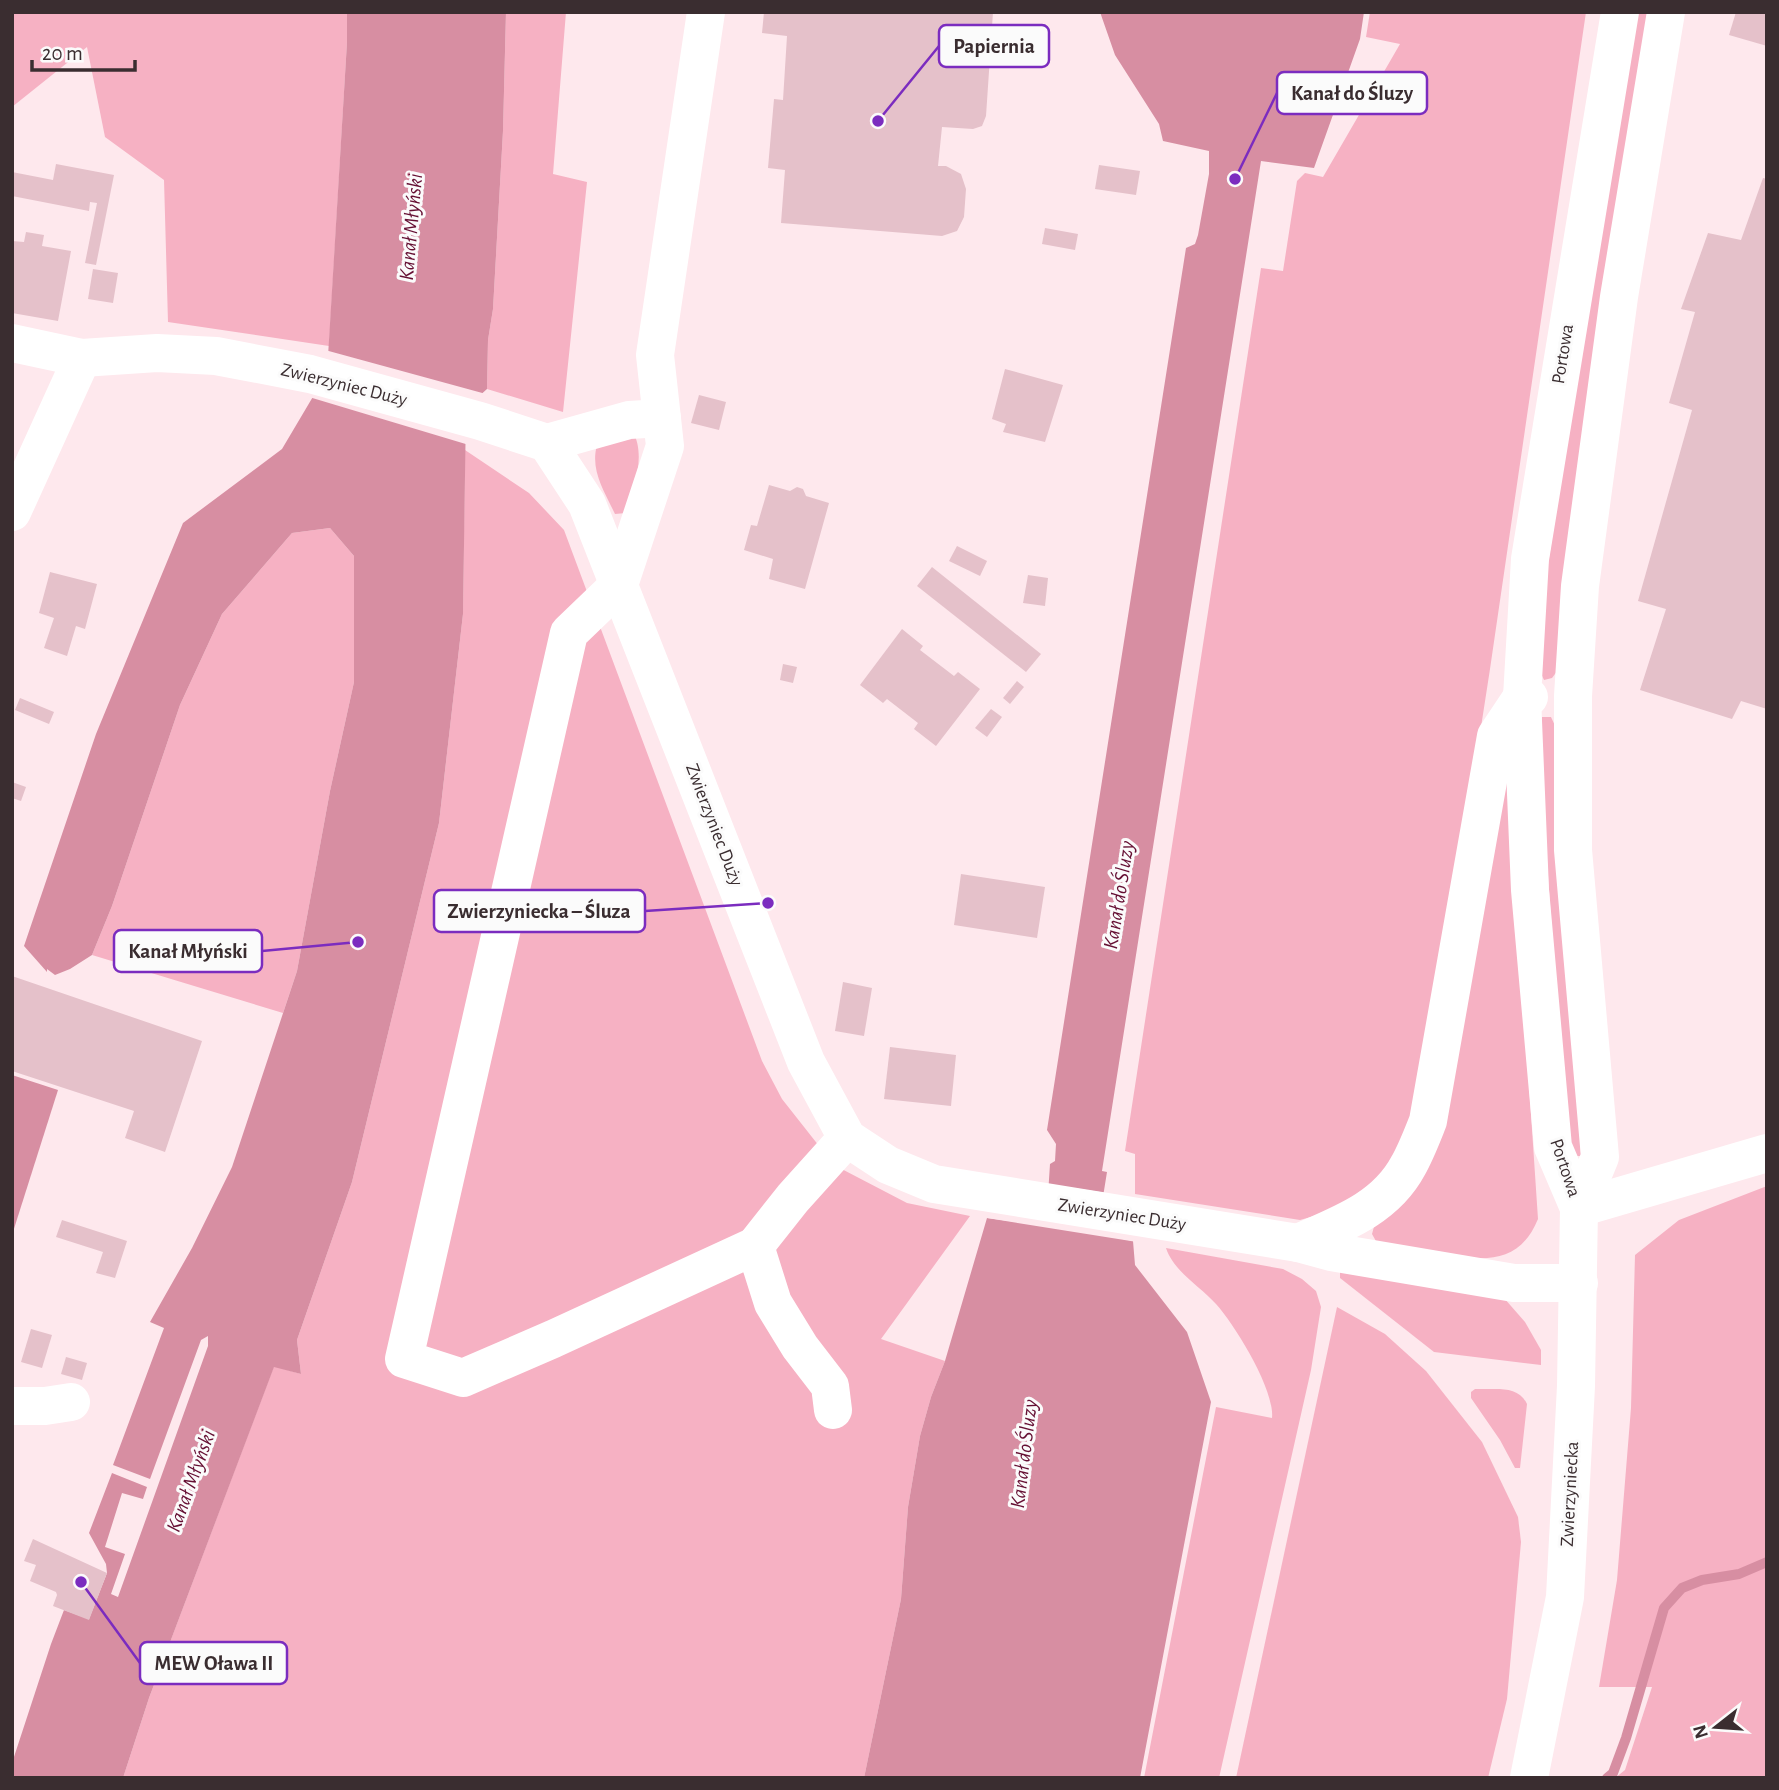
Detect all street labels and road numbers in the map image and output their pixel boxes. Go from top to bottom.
street label: Portowa [1549,322,1577,385]
street label: Zwierzyniec Duży [279,360,409,410]
street label: Zwierzyniec Duży [682,761,746,889]
street label: Portowa [1546,1136,1584,1200]
street label: Zwierzyniec Duży [1057,1195,1187,1235]
street label: Zwierzyniecka [1558,1441,1582,1547]

